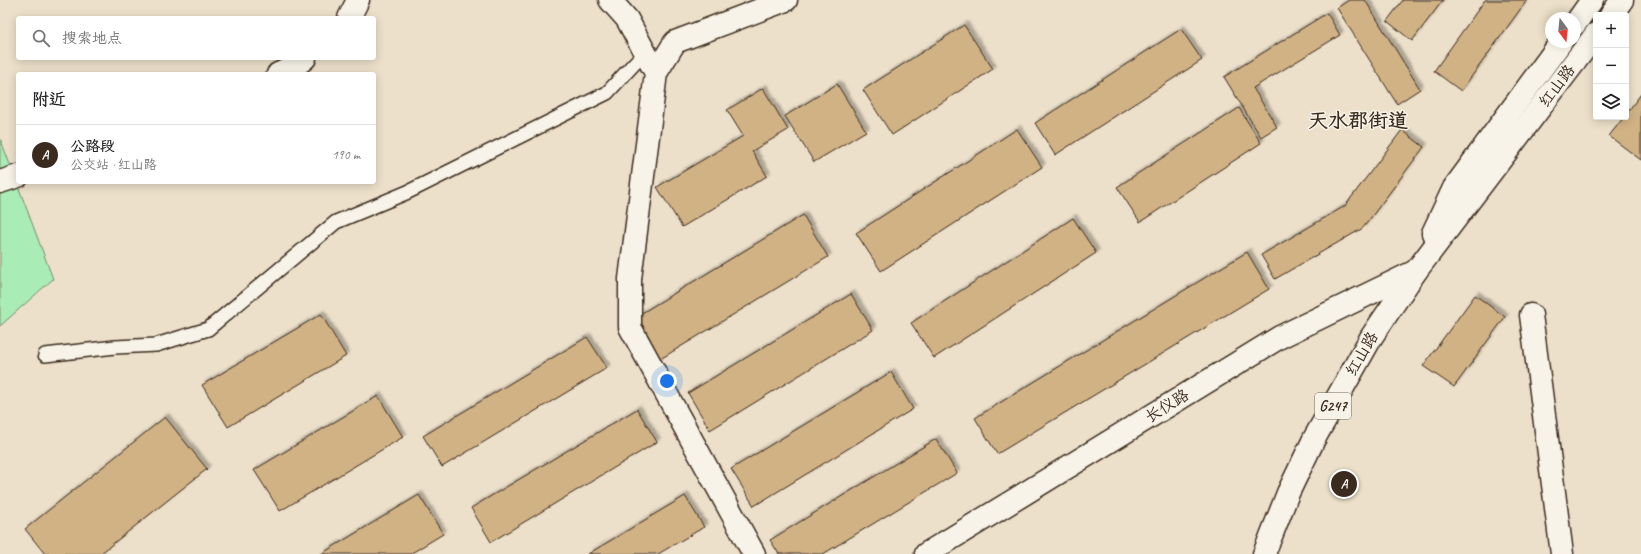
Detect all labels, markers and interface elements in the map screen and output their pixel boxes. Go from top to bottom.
north arrow [1545,12,1581,48]
map controls [1593,12,1629,120]
button: + [1593,12,1629,48]
search box [16,16,376,60]
icon: search [30,27,52,49]
text: 搜索地点 [62,29,122,48]
button: − [1593,48,1629,84]
street label: 红山路 [1535,61,1579,111]
button: layers [1593,84,1629,120]
text: 附近 [32,89,66,110]
district label: 天水郡街道 [1308,108,1408,133]
text: 公路段 [70,137,115,156]
text: A [42,147,48,163]
text: 190 m [332,147,360,163]
text: 公交站 · 红山路 [70,157,157,173]
street label: 红山路 [1341,328,1383,380]
your location [657,371,677,391]
street label: 长仪路 [1141,385,1193,427]
road number: G247 [1315,393,1351,419]
pin: A [1331,469,1357,499]

